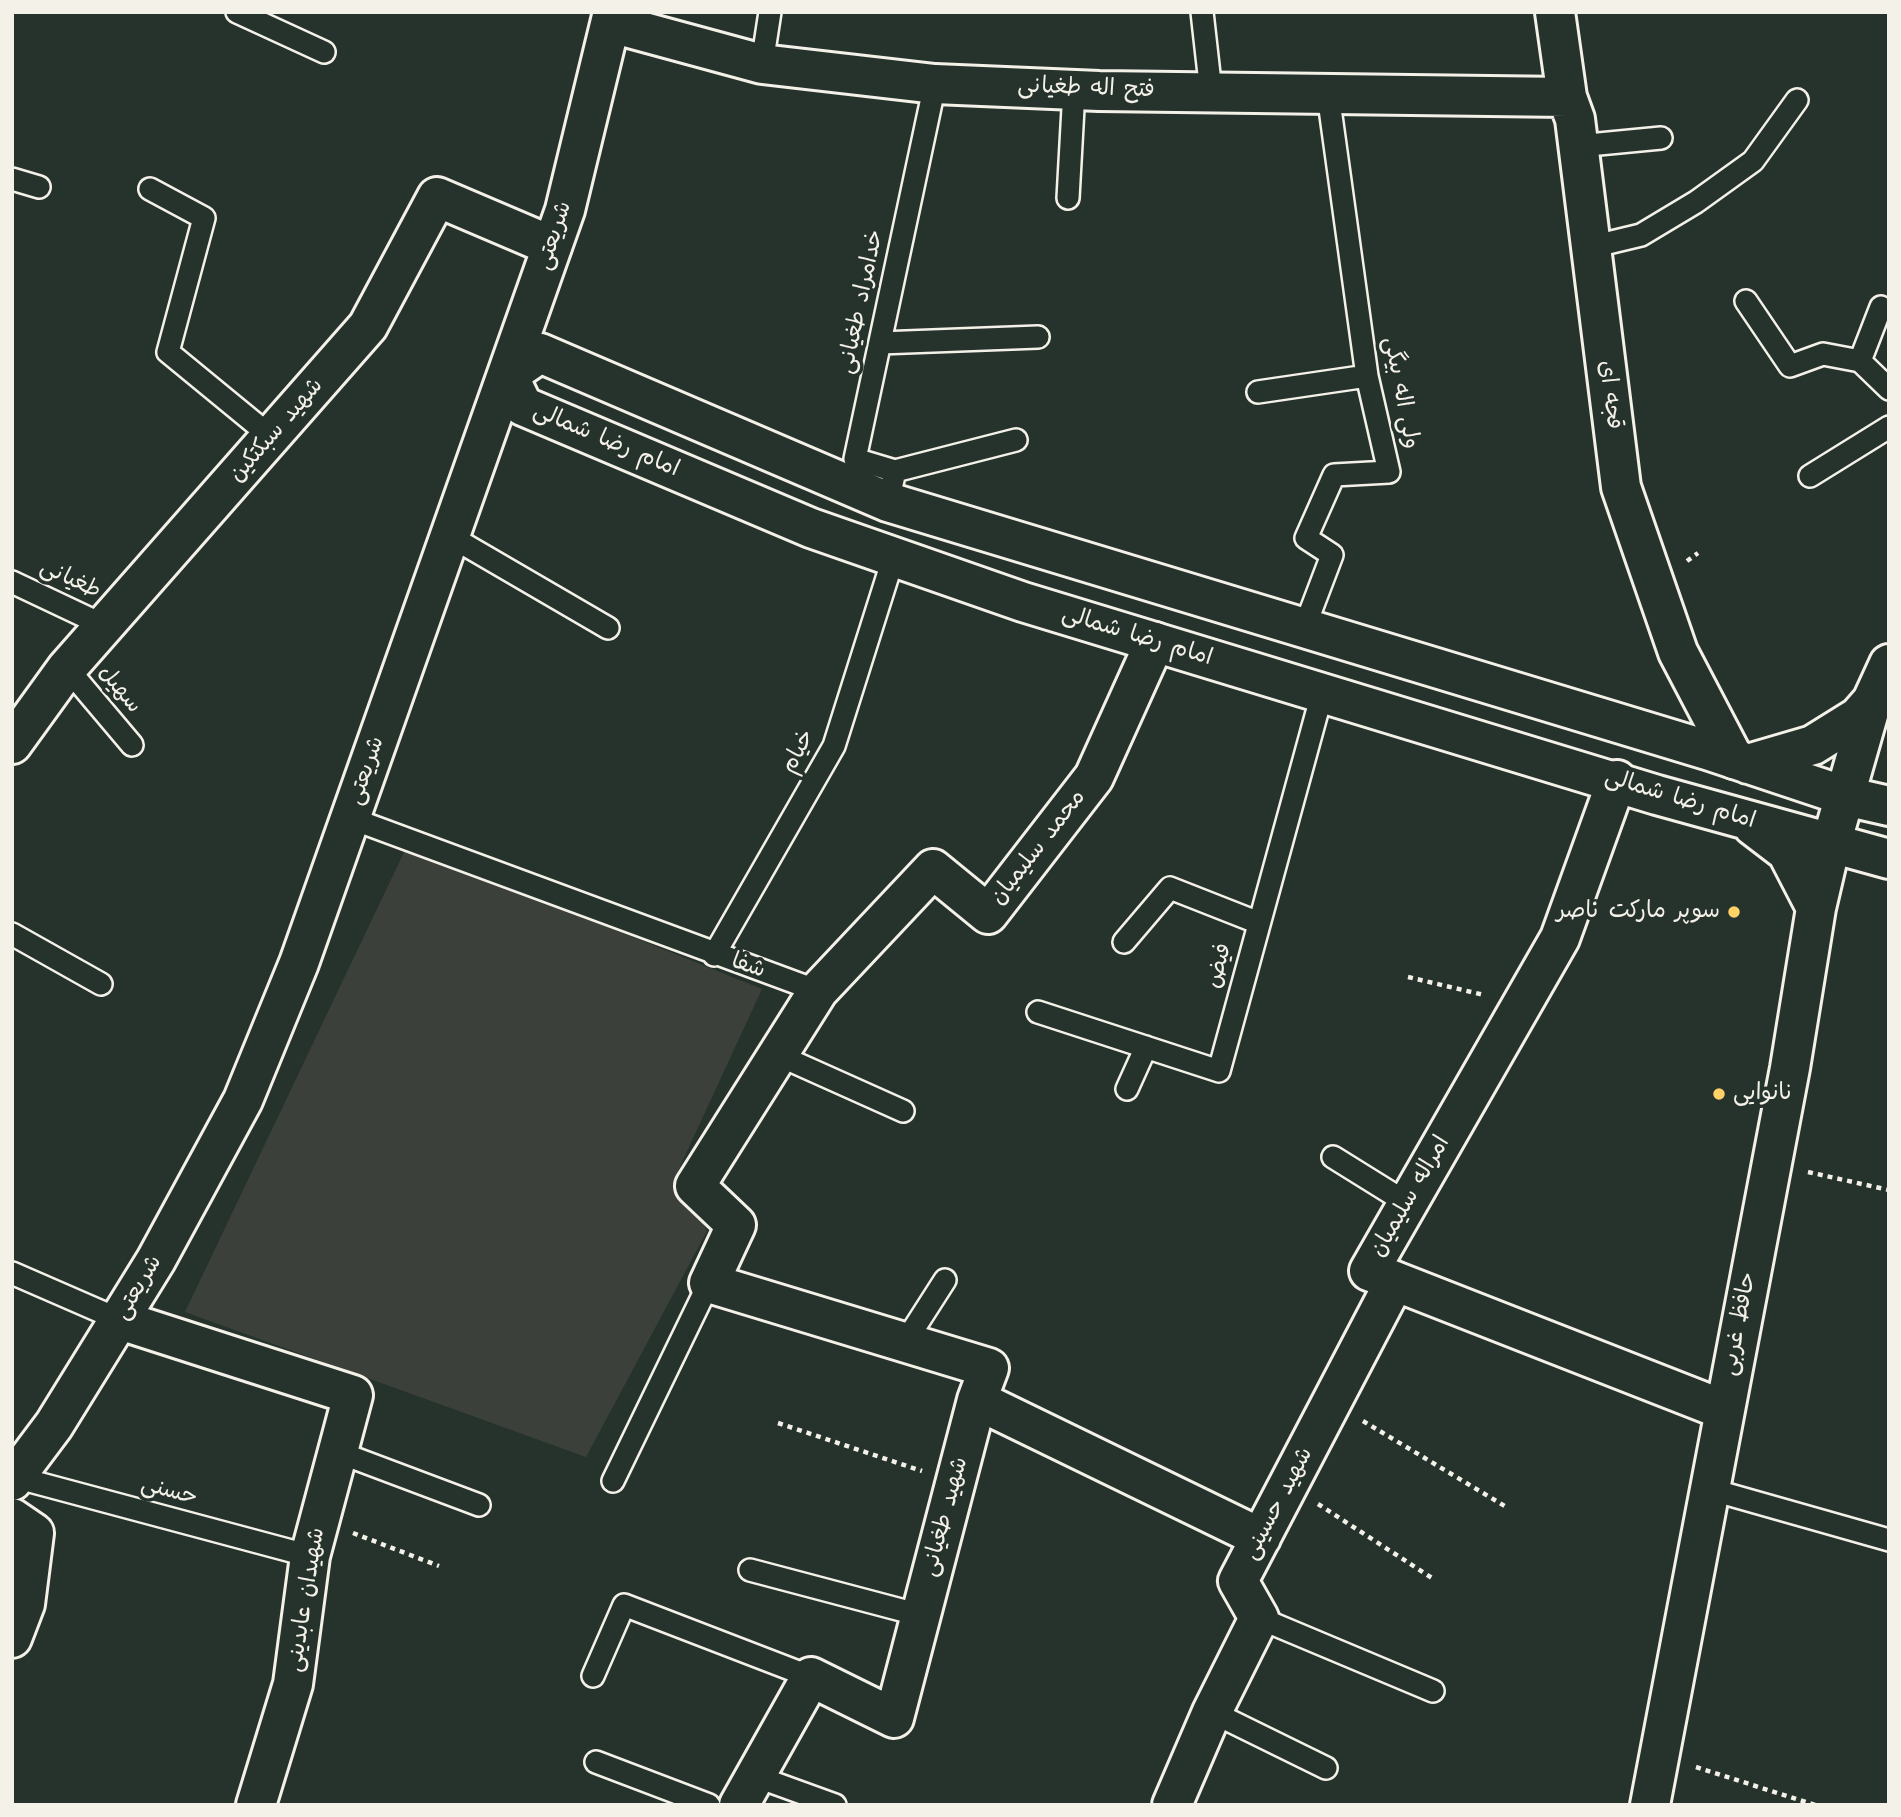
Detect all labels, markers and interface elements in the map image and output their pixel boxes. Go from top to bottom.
street label: فتح اله طغیانی [1017,73,1155,105]
street label: شریعتی [531,198,579,274]
street label: خدامراد طغیانی [833,227,891,377]
street label: ولی اله بیگی [1376,335,1424,451]
street label: قجه ای [1591,359,1627,431]
street label: شهید سبکتکین [224,373,330,489]
street label: امام رضا شمالی [529,398,683,484]
street label: طغیانی [35,554,105,606]
street label: امام رضا شمالی [1058,601,1216,673]
street label: سهیل [91,660,147,720]
street label: خیام [776,725,822,779]
street label: شریعتی [342,733,392,809]
street label: امام رضا شمالی [1601,764,1759,836]
street label: محمد سلیمیان [985,785,1093,911]
place label: سوپر مارکت ناصر [1556,898,1720,926]
marker: سوپر مارکت ناصر [1726,904,1742,920]
street label: فیض [1201,940,1239,992]
street label: شفا [727,948,769,986]
place label: نانوایی [1733,1080,1793,1108]
marker: نانوایی [1711,1086,1727,1102]
street label: امراله سلیمیان [1365,1131,1457,1263]
street label: شریعتی [109,1251,169,1325]
street label: حافظ غربی [1716,1270,1764,1378]
street label: شهید حسینی [1238,1443,1320,1565]
street label: شهید طغیانی [917,1454,975,1580]
street label: حسنی [138,1471,200,1513]
street label: شهیدان عابدینی [282,1526,332,1674]

